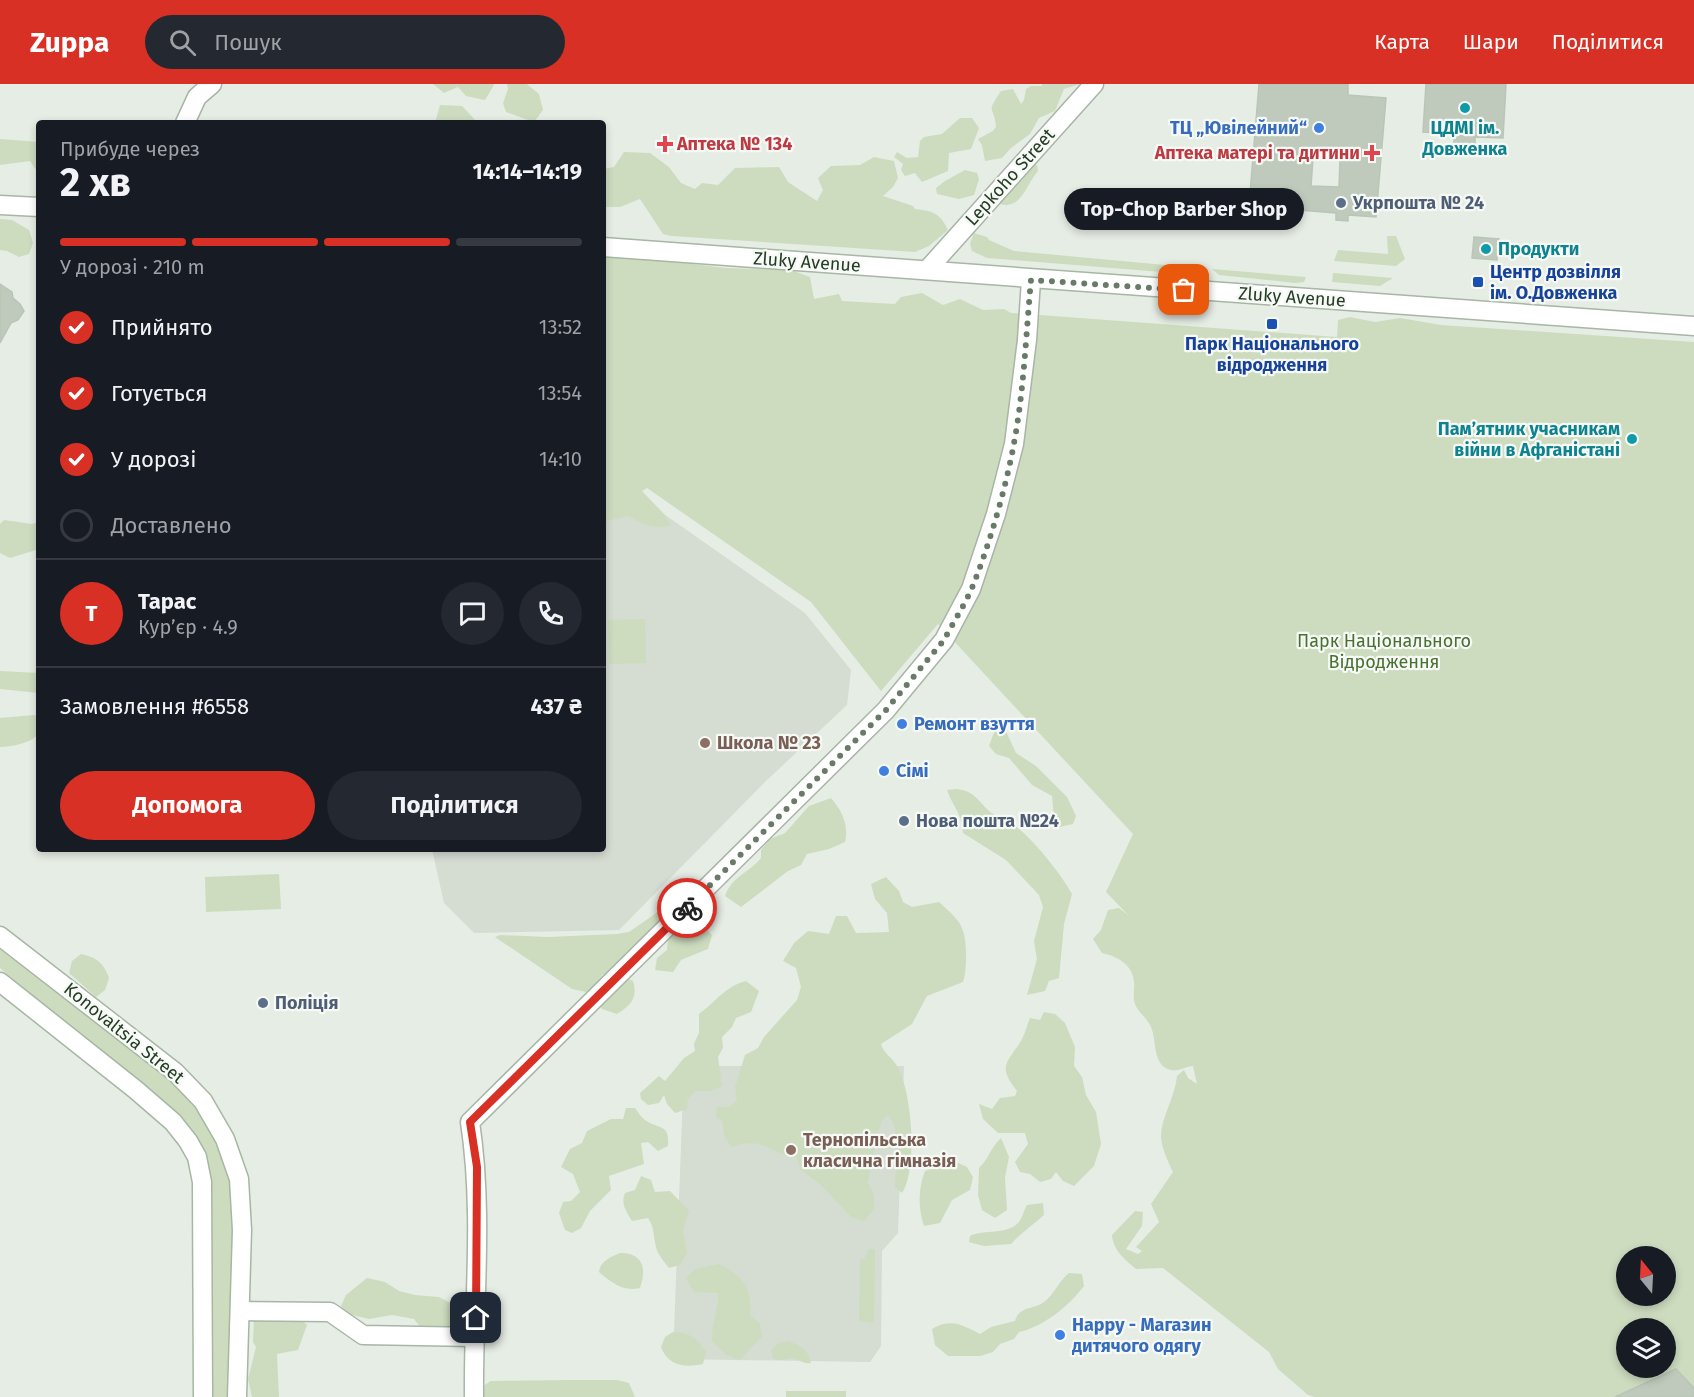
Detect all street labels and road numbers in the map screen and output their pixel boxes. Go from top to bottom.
street label: Lepkoho Street [961,123,1060,230]
street label: Zluky Avenue [753,247,861,277]
street label: Zluky Avenue [1238,282,1346,312]
street label: Konovaltsia Street [59,978,189,1089]

